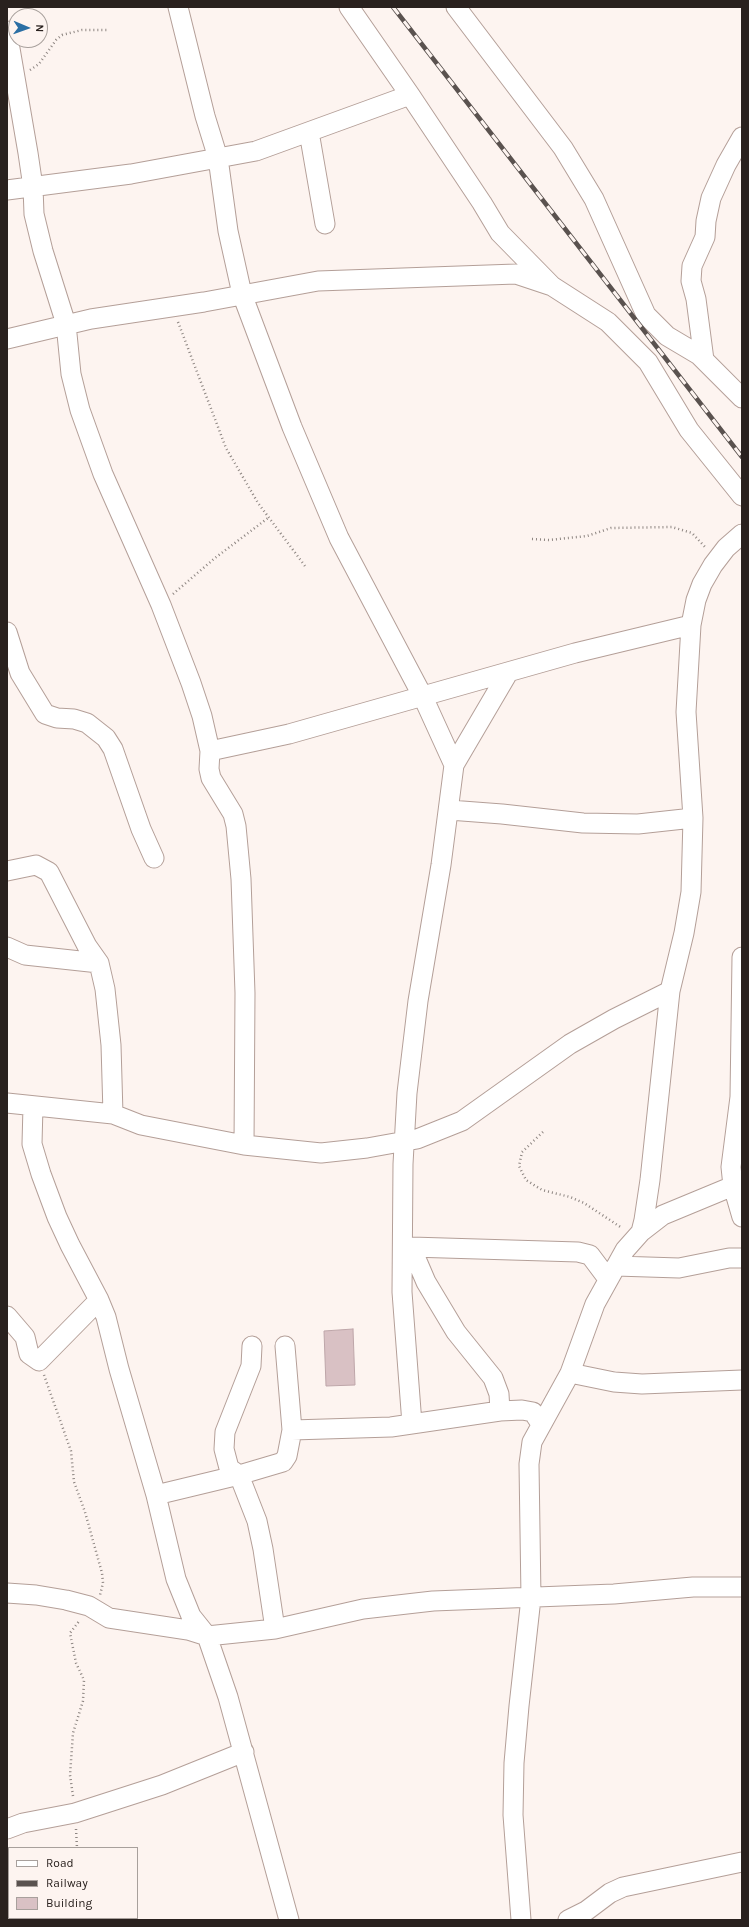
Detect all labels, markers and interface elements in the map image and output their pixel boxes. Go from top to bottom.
north arrow [8,8,48,48]
text: N [33,24,46,33]
legend [8,1847,138,1919]
text: Road [46,1856,74,1870]
text: Railway [46,1876,88,1890]
text: Building [46,1896,92,1910]

